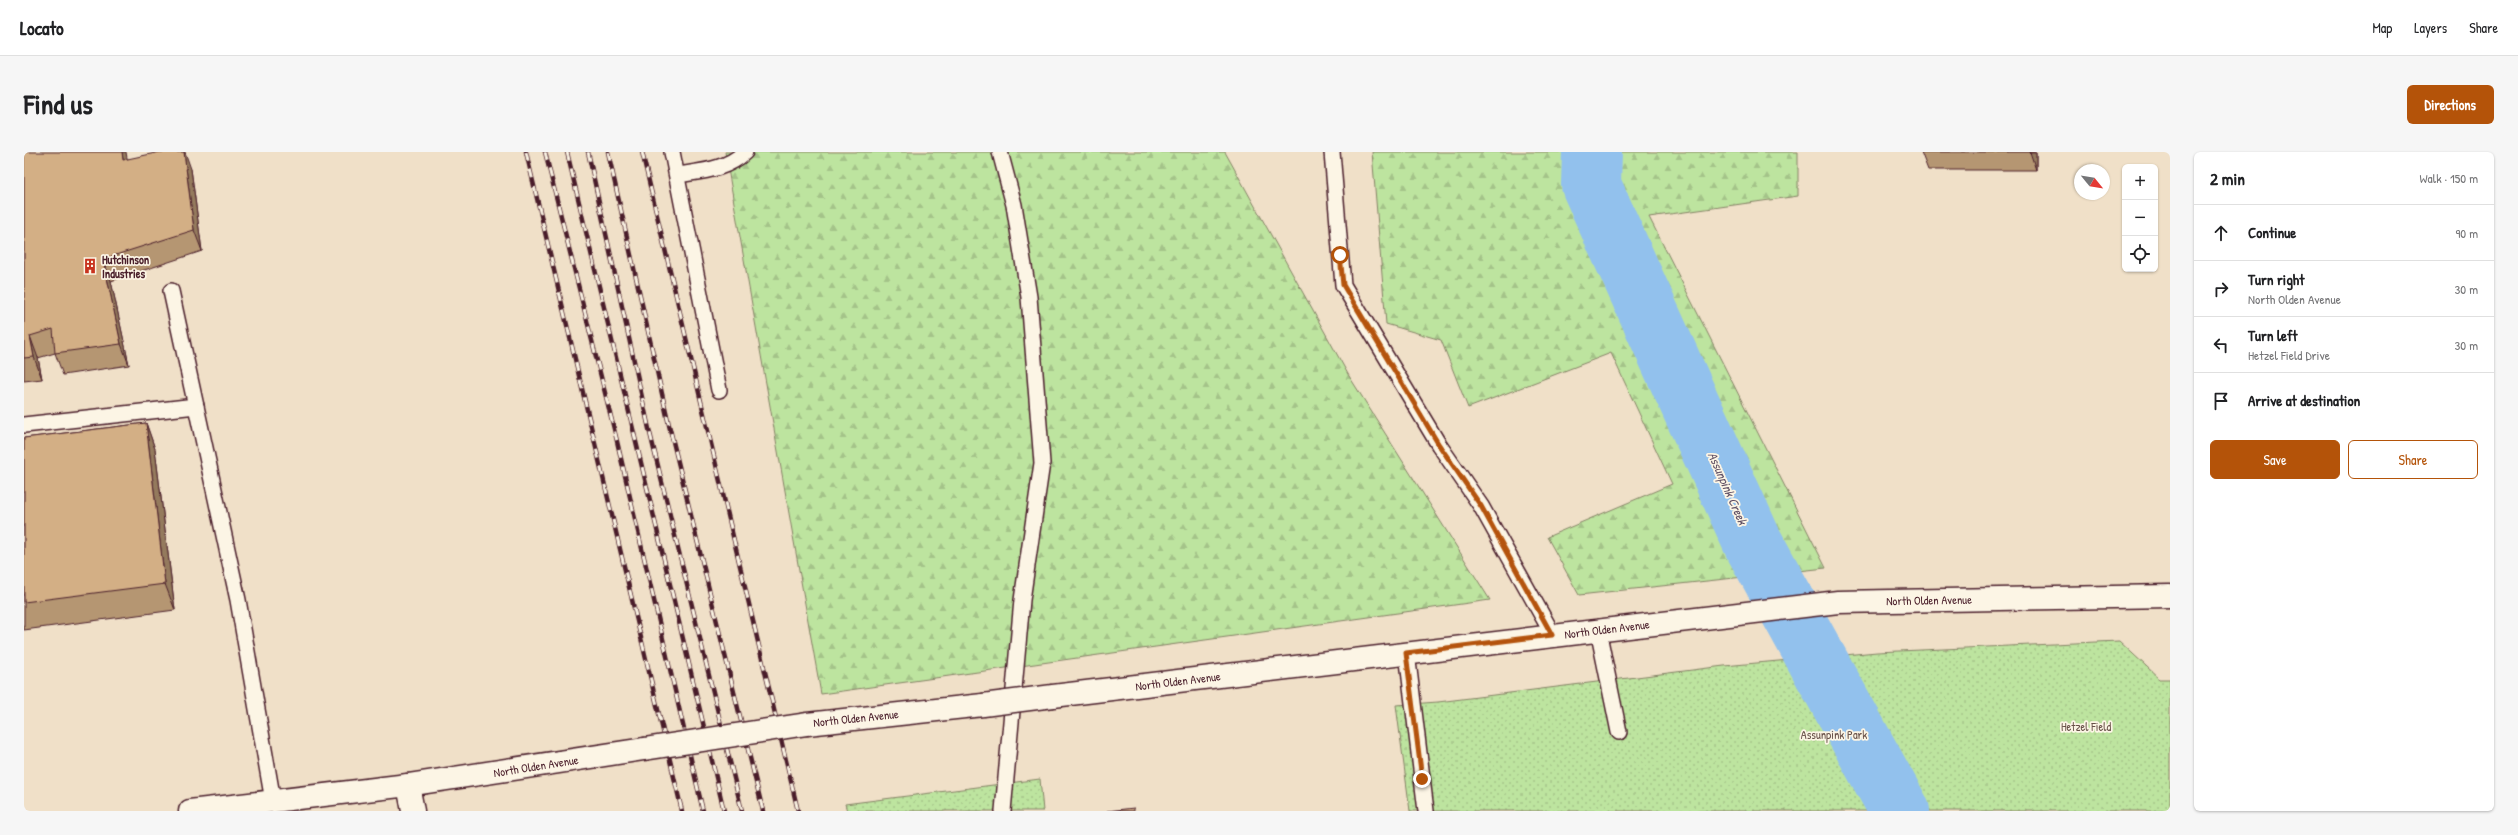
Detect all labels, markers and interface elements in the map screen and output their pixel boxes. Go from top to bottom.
text: Locato [20,15,64,41]
text: Map [2372,18,2392,37]
text: Layers [2414,18,2447,37]
text: Share [2469,18,2498,37]
text: Find us [24,85,93,123]
button: Directions [2407,85,2494,124]
north arrow [2074,164,2110,200]
map controls [2122,164,2158,272]
button: + [2122,164,2158,200]
text: 2 min [2210,167,2245,190]
text: Walk · 150 m [2420,169,2478,187]
button: − [2122,200,2158,236]
icon: ahead [2210,222,2232,244]
text: Continue [2248,222,2296,243]
text: 90 m [2456,224,2478,242]
button: locate [2122,236,2158,272]
route start [1331,246,1349,264]
place label: Hutchinson Industries [102,251,150,282]
building icon: Hutchinson Industries [81,257,99,275]
text: Turn right [2248,269,2304,290]
icon: right [2210,278,2232,300]
text: 30 m [2455,280,2478,298]
text: North Olden Avenue [2248,290,2341,308]
text: Turn left [2248,325,2298,346]
icon: left [2210,334,2232,356]
text: 30 m [2455,336,2478,354]
text: Hetzel Field Drive [2248,346,2330,364]
icon: arrive [2210,390,2232,412]
text: Arrive at destination [2248,390,2360,411]
button: Save [2210,440,2340,479]
button: Share [2348,440,2478,479]
water label: Assunpink Creek [1703,449,1753,529]
street label: North Olden Avenue [1886,591,1972,609]
street label: North Olden Avenue [1563,615,1651,643]
street label: North Olden Avenue [1134,667,1222,695]
street label: North Olden Avenue [812,705,900,731]
park label: Hetzel Field [2061,718,2111,735]
park label: Assunpink Park [1801,726,1867,743]
street label: North Olden Avenue [492,751,580,781]
route end [1413,770,1431,788]

